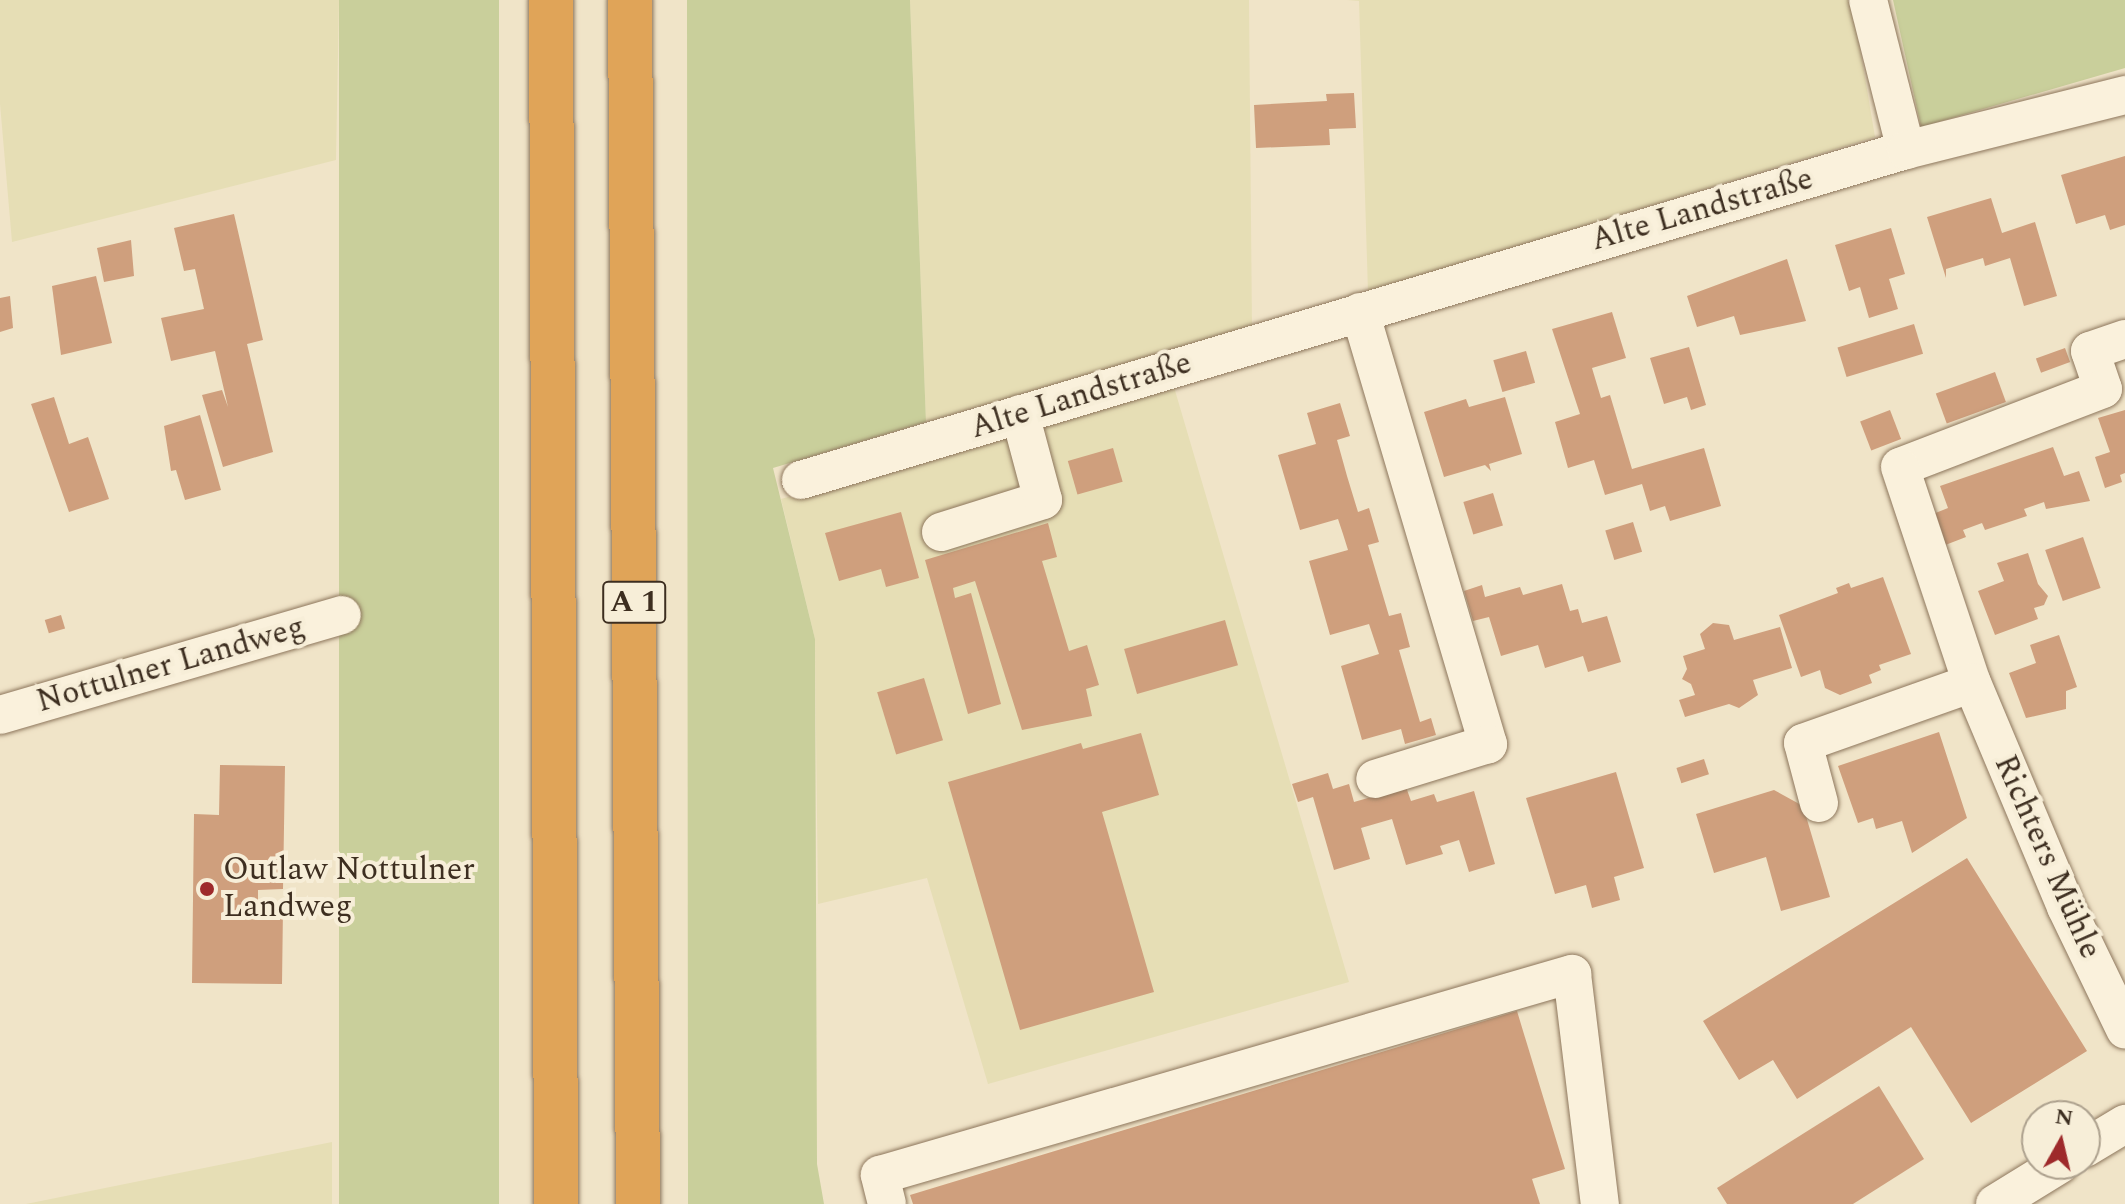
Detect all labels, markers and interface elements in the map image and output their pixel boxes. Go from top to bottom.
street label: Alte Landstraße [1587,160,1817,260]
street label: Alte Landstraße [966,344,1196,448]
road number: A 1 [602,576,666,628]
street label: Nottulner Landweg [33,608,309,722]
street label: Richters Mühle [1985,749,2109,965]
place label: Outlaw Nottulner Landweg [223,852,475,927]
marker: Outlaw Nottulner Landweg [198,880,216,898]
north arrow [2021,1100,2101,1180]
text: N [2053,1100,2075,1135]

